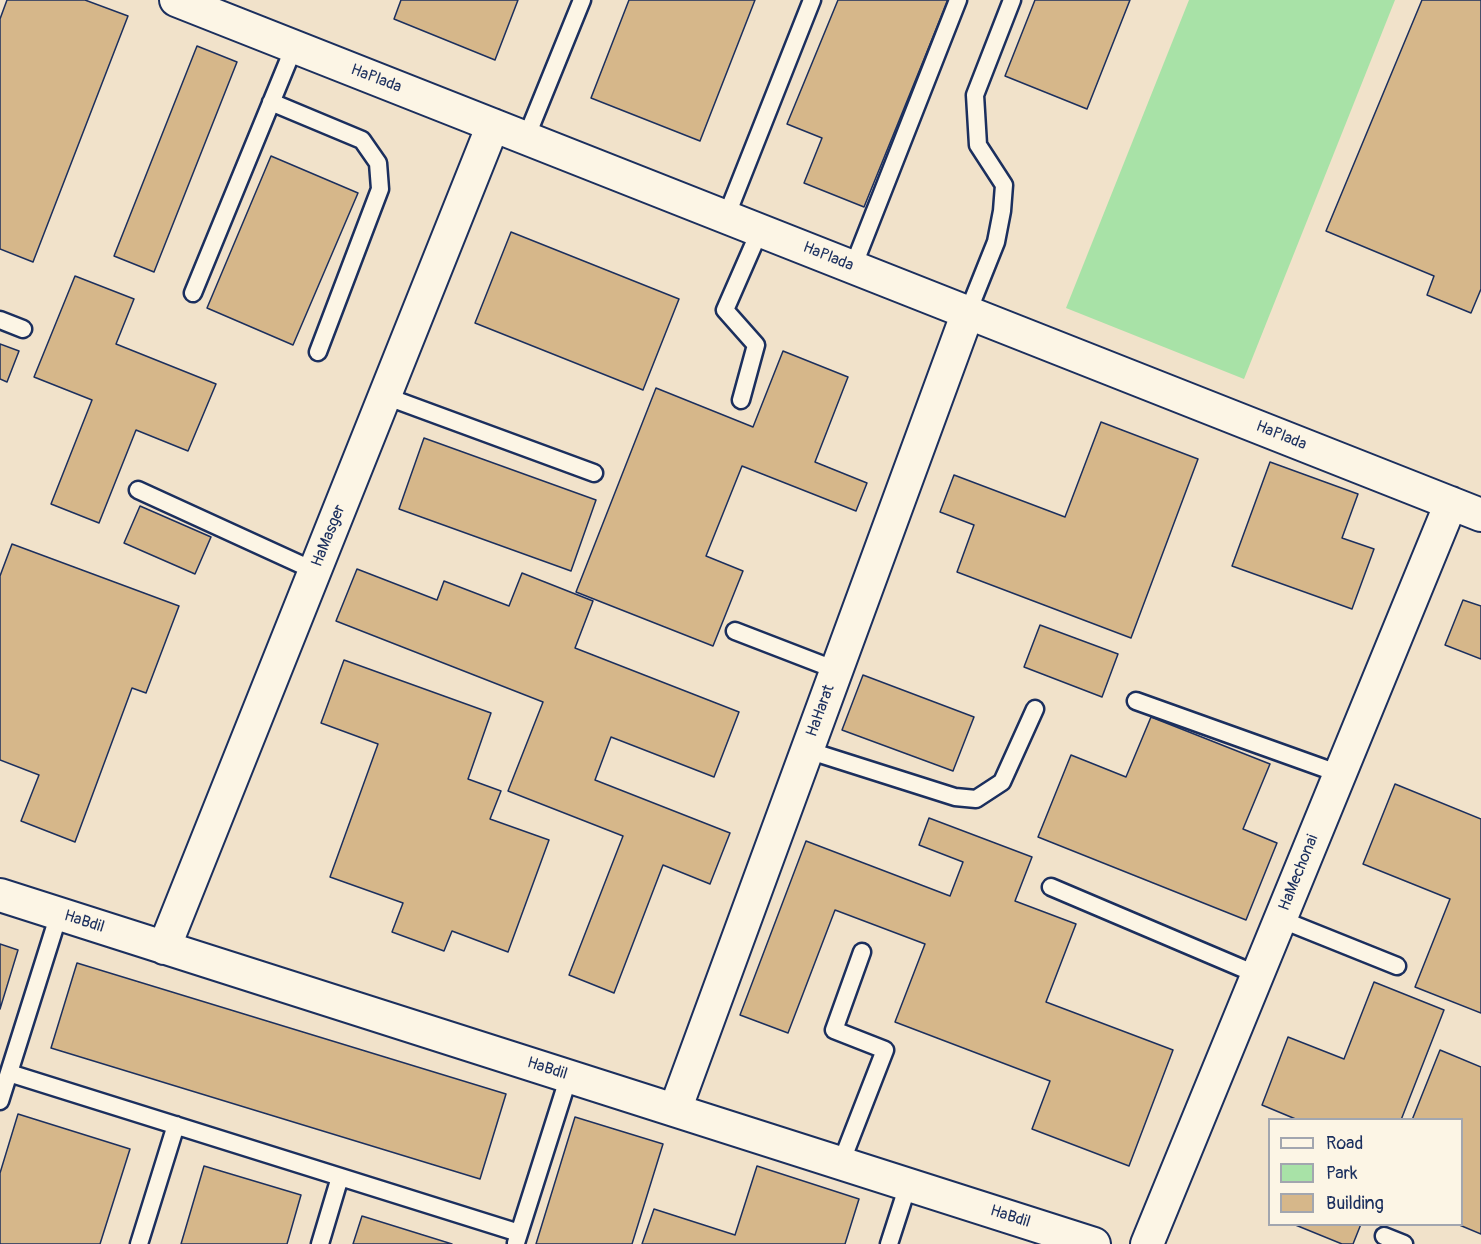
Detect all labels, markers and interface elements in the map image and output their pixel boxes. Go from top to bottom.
street label: HaPlada [348,61,404,97]
street label: HaPlada [800,238,856,276]
street label: HaPlada [1253,417,1309,455]
street label: HaMasger [308,502,350,570]
street label: HaHarat [803,682,839,740]
street label: HaMechonai [1275,832,1323,914]
street label: HaBdil [61,907,107,937]
street label: HaBdil [524,1054,570,1084]
legend [1268,1118,1463,1226]
text: Road [1326,1132,1363,1155]
text: Park [1326,1162,1358,1185]
text: Building [1326,1192,1384,1215]
street label: HaBdil [987,1202,1033,1232]

